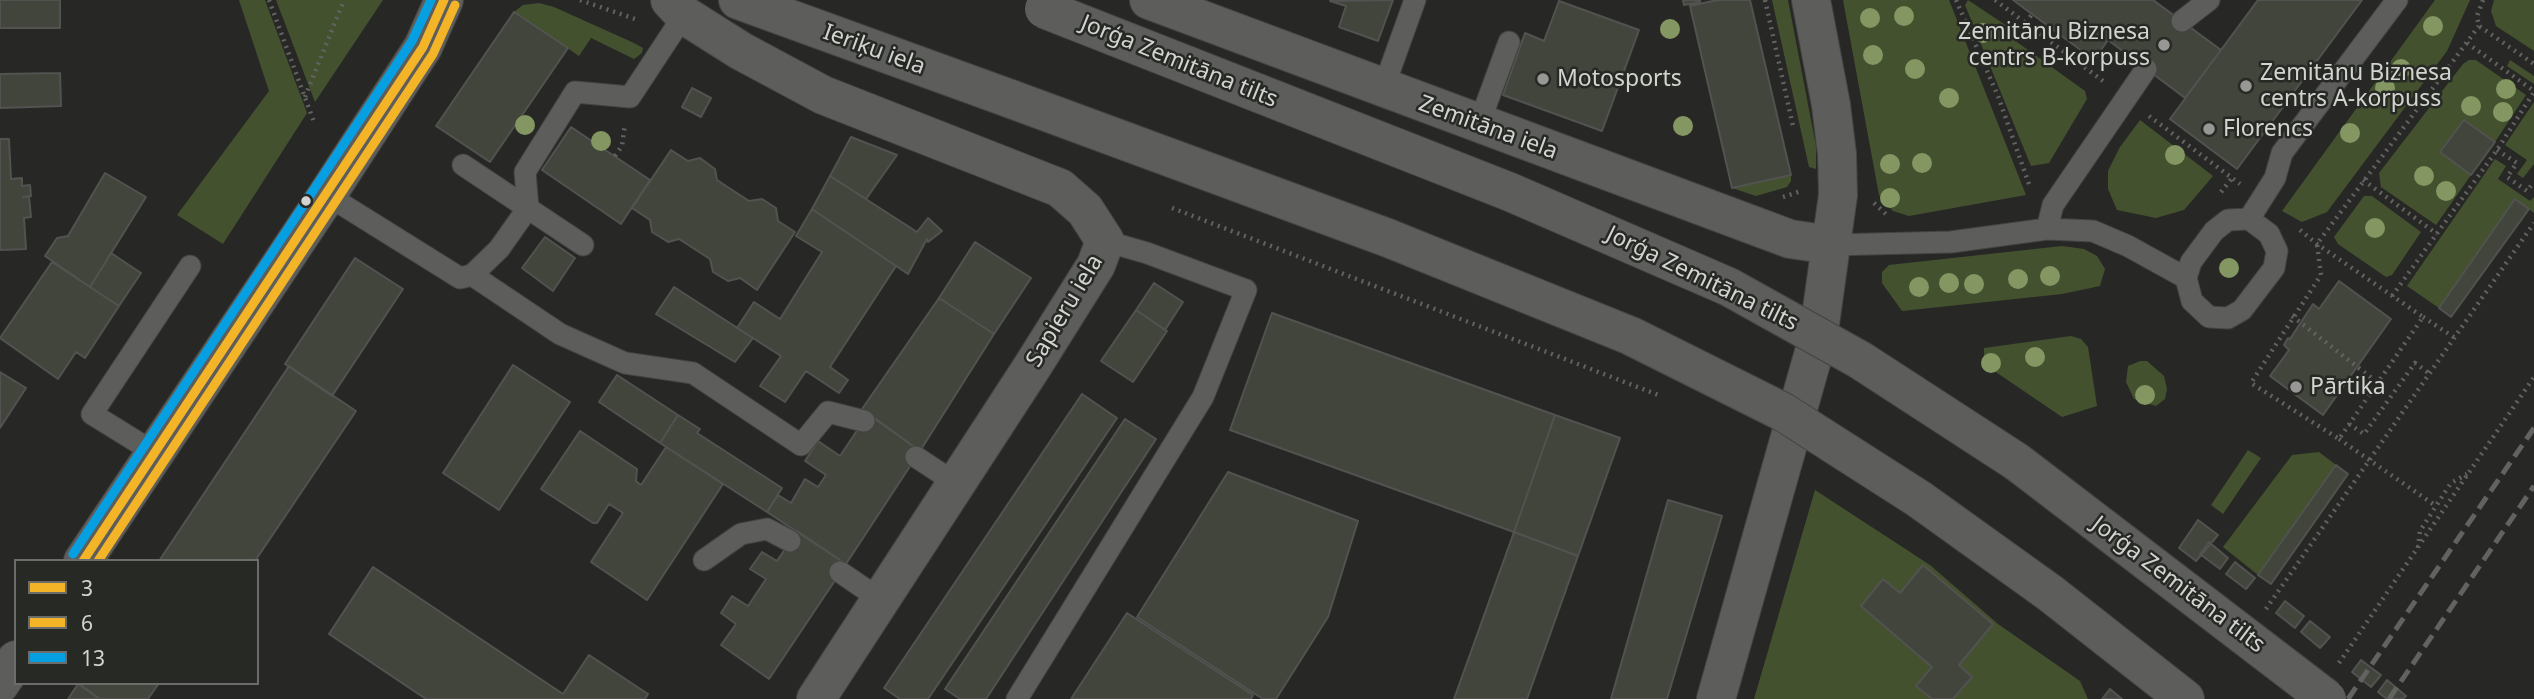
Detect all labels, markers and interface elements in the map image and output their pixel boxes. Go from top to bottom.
street label: Jorģa Zemitāna tilts [1077,10,1281,114]
place label: Zemitānu Biznesa centrs B-korpuss [1958,18,2150,72]
street label: Ieriķu iela [819,19,929,81]
marker: Zemitānu Biznesa centrs B-korpuss [2156,37,2172,53]
place label: Zemitānu Biznesa centrs A-korpuss [2260,59,2452,113]
place label: Motosports [1557,65,1682,93]
marker: Motosports [1535,71,1551,87]
marker: Zemitānu Biznesa centrs A-korpuss [2238,78,2254,94]
street label: Zemitāna iela [1415,90,1561,166]
place label: Florencs [2223,115,2313,143]
marker: Florencs [2201,121,2217,137]
unlabelled marker [299,194,313,208]
street label: Jorģa Zemitāna tilts [1602,221,1802,337]
street label: Sapieru iela [1021,250,1109,372]
place label: Pārtika [2310,373,2386,401]
marker: Pārtika [2288,379,2304,395]
street label: Jorģa Zemitāna tilts [2086,511,2270,659]
legend [14,559,259,685]
text: 3 [81,574,93,602]
text: 6 [81,609,93,637]
text: 13 [81,644,105,672]

